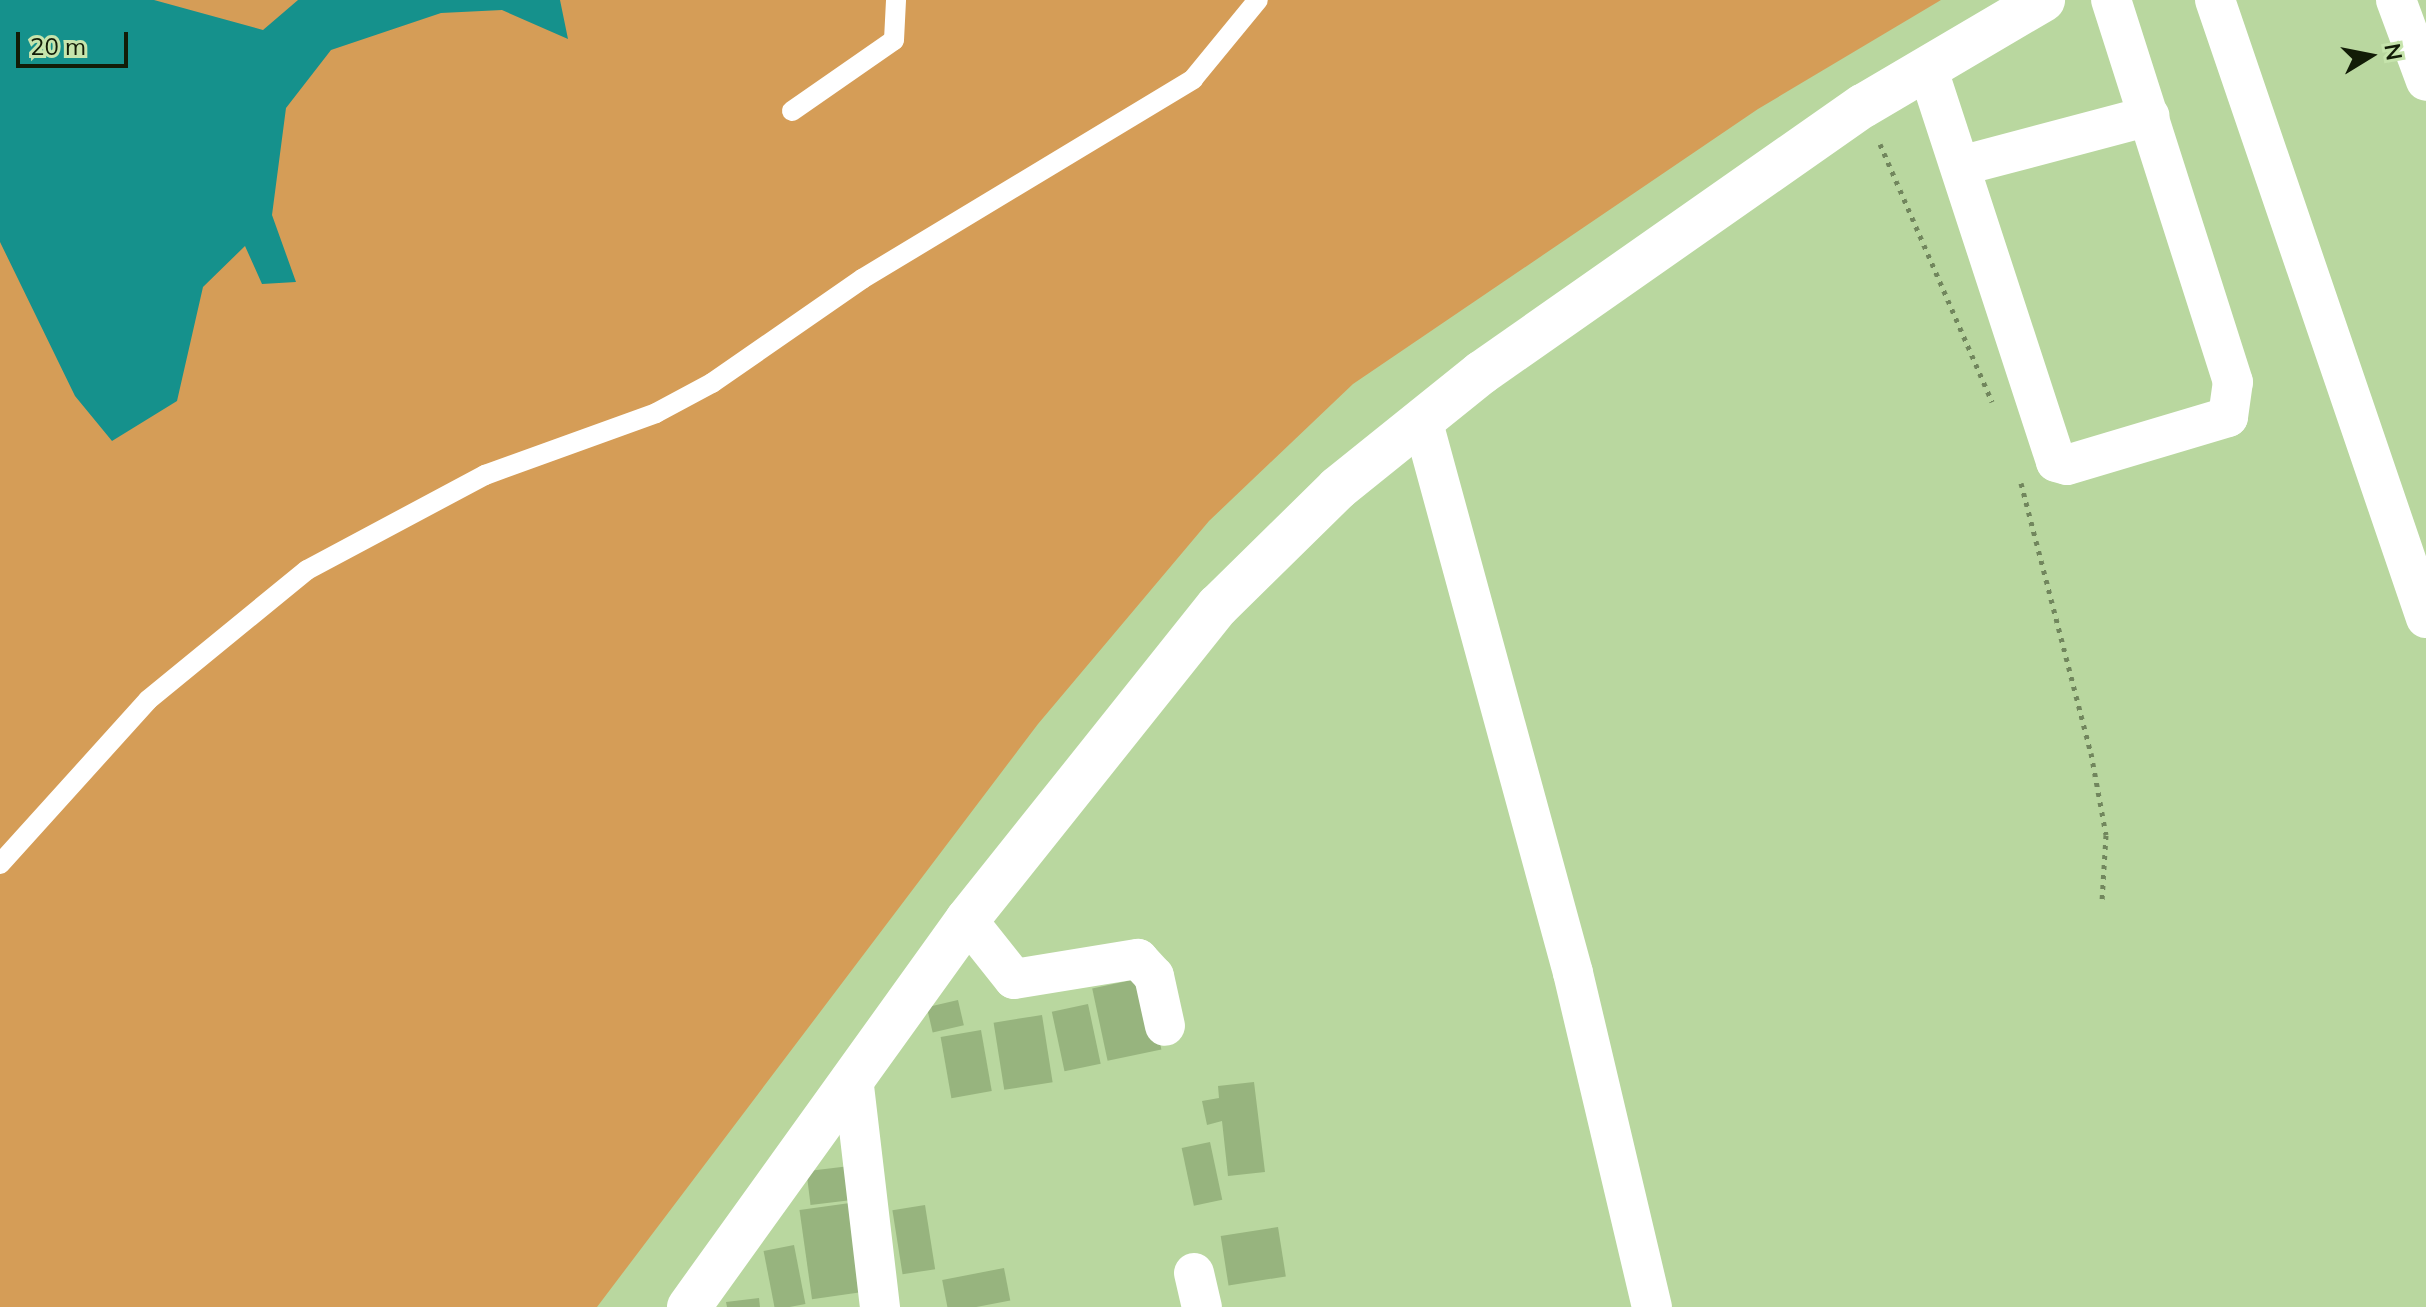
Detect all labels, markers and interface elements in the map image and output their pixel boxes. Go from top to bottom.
scale bar [20,16,132,66]
north arrow [2330,16,2410,96]
text: 20 m [30,31,86,61]
text: N [2378,41,2409,62]

